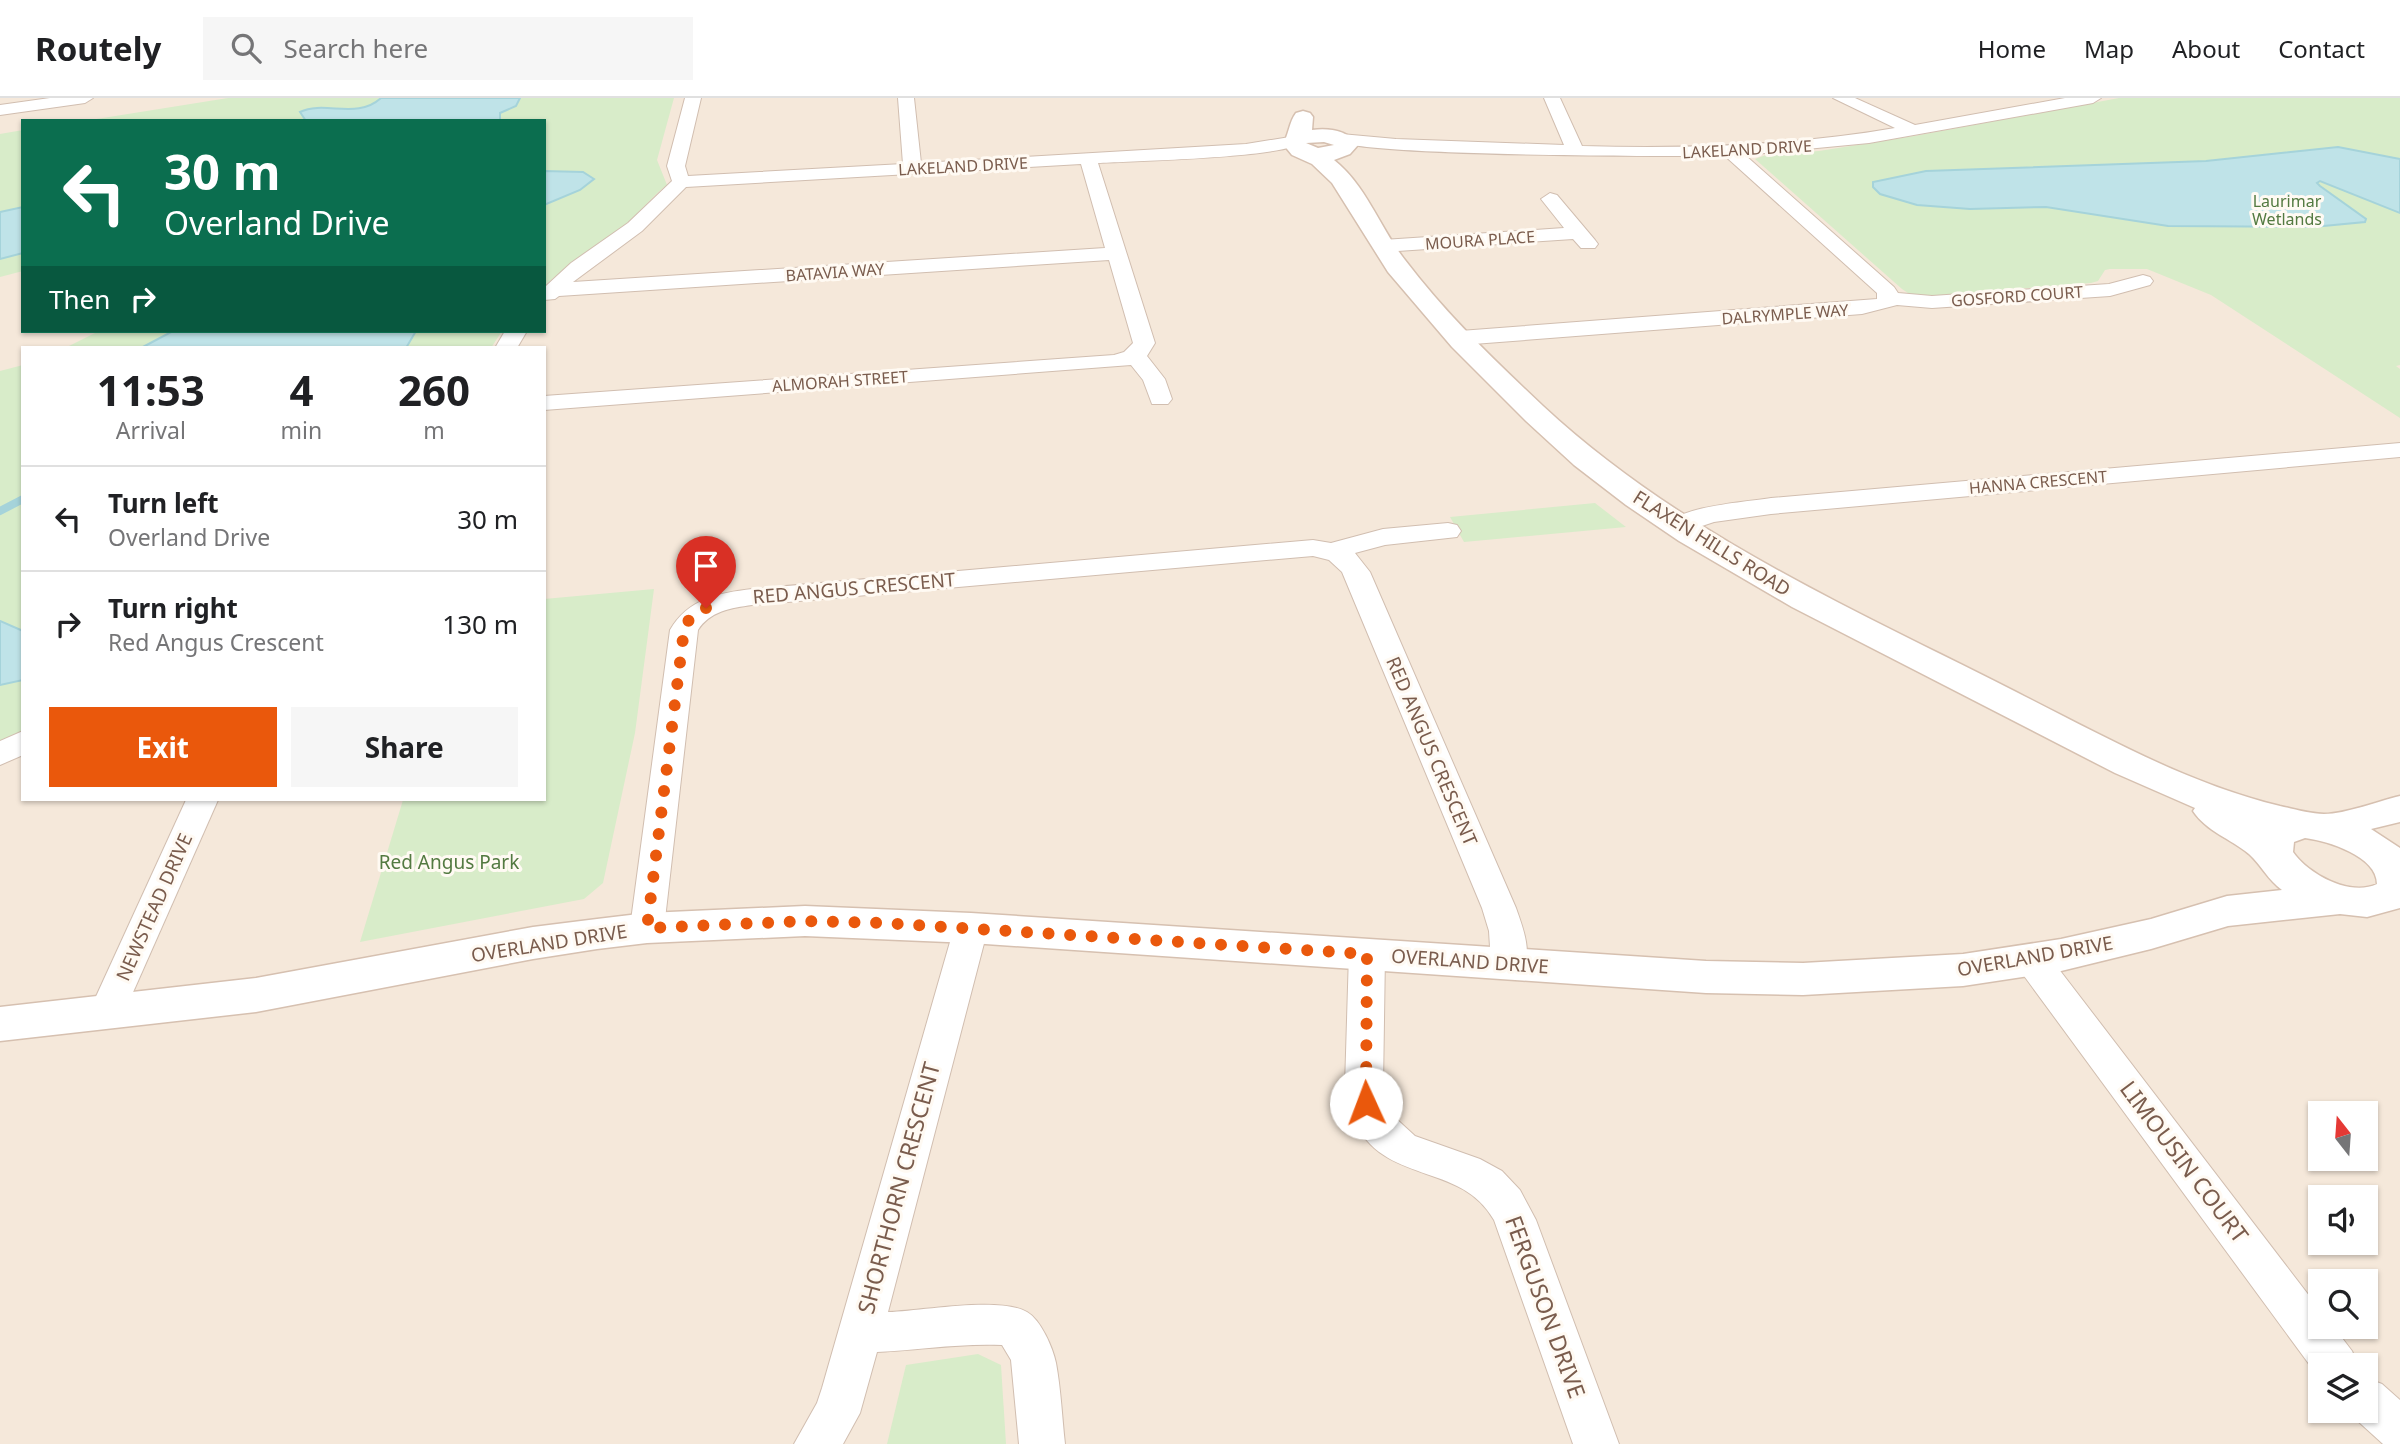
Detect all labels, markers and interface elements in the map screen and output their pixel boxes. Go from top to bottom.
search box [203,17,693,80]
text: Routely [35,26,161,71]
icon: search [227,29,265,67]
text: Search here [283,30,428,66]
text: Home [1978,32,2046,65]
text: Map [2084,32,2134,65]
text: About [2172,32,2240,65]
text: Contact [2278,32,2365,65]
street label: LAKELAND DRIVE [1682,135,1812,163]
text: 30 m [164,138,281,204]
icon: left [49,147,140,238]
street label: LAKELAND DRIVE [898,152,1028,180]
park label: Laurimar Wetlands [2252,190,2322,230]
text: Overland Drive [164,201,390,244]
street label: MOURA PLACE [1424,225,1536,255]
street label: BATAVIA WAY [785,258,886,286]
icon: right [124,280,162,318]
street label: GOSFORD COURT [1950,280,2084,312]
text: Then [49,281,110,317]
street label: DALRYMPLE WAY [1721,299,1850,329]
text: 11:53 [97,361,205,418]
text: 4 [289,361,313,418]
text: 260 [398,361,470,418]
street label: ALMORAH STREET [771,365,909,397]
text: Arrival [116,414,186,446]
text: min [281,414,322,446]
text: m [423,414,445,446]
street label: HANNA CRESCENT [1968,465,2108,499]
street label: FLAXEN HILLS ROAD [1628,484,1796,602]
text: Turn left [108,485,219,521]
icon: left [49,500,87,538]
text: 30 m [457,501,518,537]
text: Overland Drive [108,521,270,553]
pin [676,536,736,608]
icon: arrive [687,547,725,585]
street label: RED ANGUS CRESCENT [752,566,957,610]
text: Turn right [108,590,238,626]
icon: right [49,605,87,643]
text: 130 m [442,606,518,642]
text: Red Angus Crescent [108,626,324,658]
street label: RED ANGUS CRESCENT [1380,652,1484,850]
button: Exit [49,707,277,787]
button: Share [291,707,518,787]
street label: NEWSTEAD DRIVE [110,829,198,985]
park label: Red Angus Park [379,849,519,875]
street label: OVERLAND DRIVE [469,918,629,968]
street label: OVERLAND DRIVE [1955,929,2115,983]
street label: OVERLAND DRIVE [1390,943,1550,979]
street label: SHORTHORN CRESCENT [849,1058,947,1317]
position arrow [1329,1066,1403,1140]
street label: LIMOUSIN COURT [2113,1074,2256,1249]
north arrow [2308,1101,2378,1171]
map controls [2308,1101,2378,1423]
button: sound [2308,1185,2378,1255]
street label: FERGUSON DRIVE [1498,1211,1594,1402]
button: search [2308,1269,2378,1339]
button: layers [2308,1353,2378,1423]

